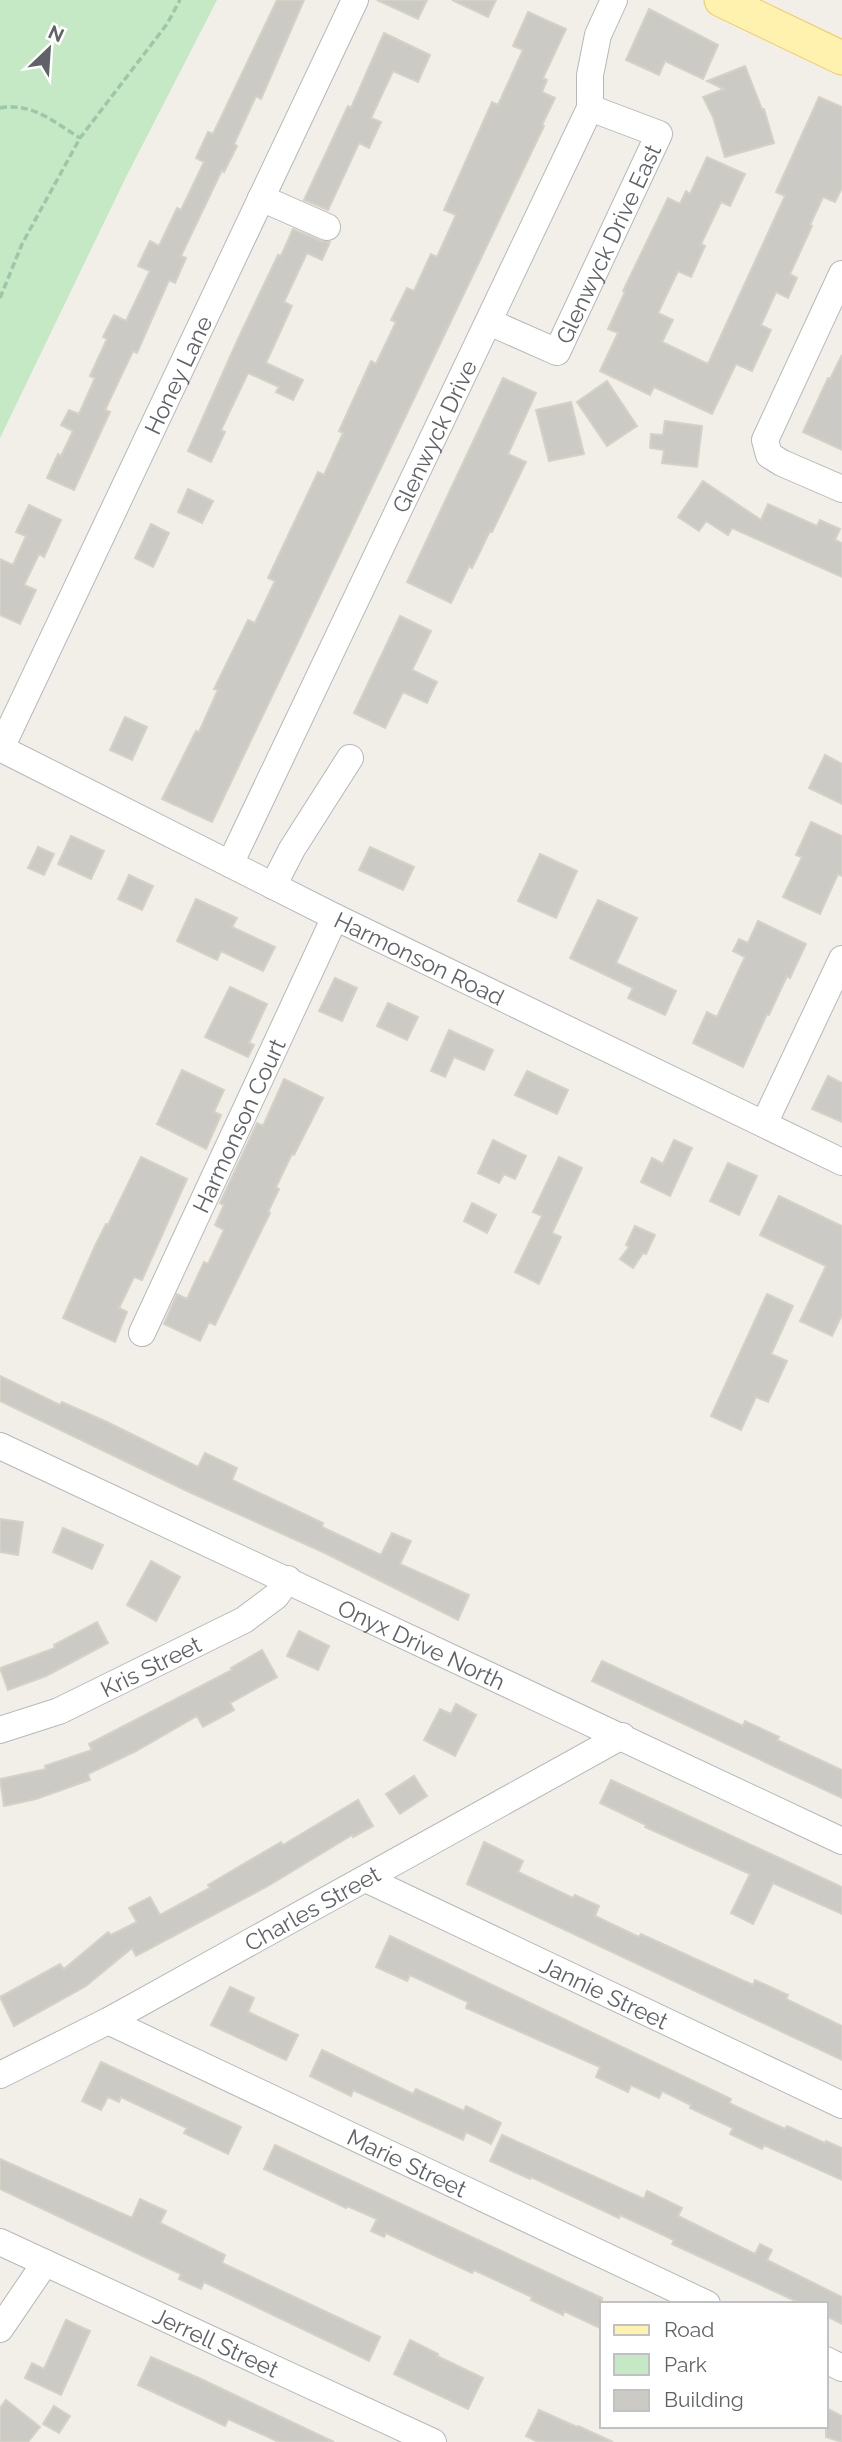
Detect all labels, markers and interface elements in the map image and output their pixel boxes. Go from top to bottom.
north arrow [14,14,84,84]
text: N [45,21,67,47]
street label: Glenwyck Drive East [550,139,666,348]
street label: Honey Lane [138,311,217,438]
street label: Glenwyck Drive [386,355,482,517]
street label: Harmonson Road [330,905,509,1010]
street label: Harmonson Court [186,1034,290,1217]
street label: Onyx Drive North [334,1593,510,1695]
street label: Kris Street [96,1630,206,1702]
street label: Charles Street [240,1859,385,1956]
street label: Jannie Street [536,1950,673,2034]
street label: Marie Street [343,2123,472,2202]
street label: Jerrell Street [149,2301,283,2383]
legend [600,2302,828,2428]
text: Road [664,2317,714,2342]
text: Park [664,2352,707,2377]
text: Building [664,2387,744,2412]

